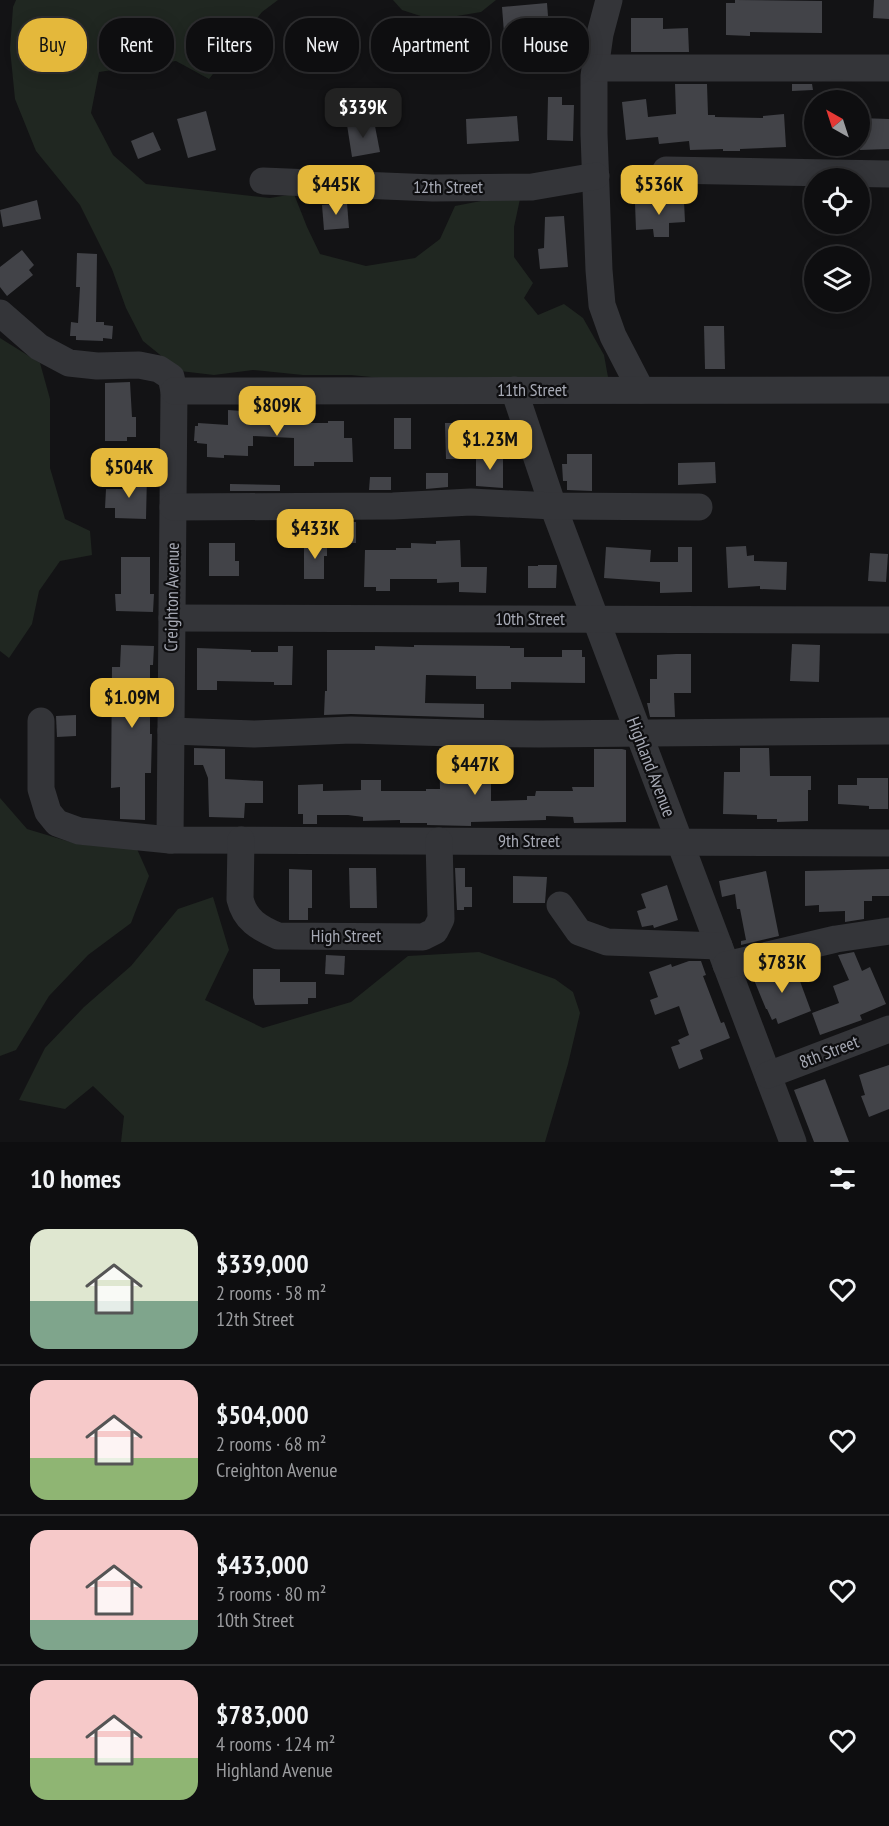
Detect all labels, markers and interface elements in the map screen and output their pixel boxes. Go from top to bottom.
chip: Buy [18,18,87,72]
chip: Rent [99,18,174,72]
chip: Filters [186,18,273,72]
chip: New [285,18,359,72]
chip: Apartment [371,18,490,72]
chip: House [502,18,589,72]
pin: $339K [321,88,405,139]
north arrow [804,90,870,156]
map controls [804,90,870,312]
text: $339K [339,94,387,120]
pin: $445K [294,165,378,216]
pin: $536K [617,165,701,216]
button: locate [804,168,870,234]
text: $445K [312,171,360,197]
text: $536K [635,171,683,197]
street label: 12th Street [413,175,483,198]
button: layers [804,246,870,312]
street label: 11th Street [497,378,567,401]
pin: $809K [235,386,319,437]
text: $809K [253,392,301,418]
pin: $1.23M [441,420,539,471]
text: $1.23M [462,426,518,452]
pin: $504K [87,448,171,499]
text: $504K [105,454,153,480]
pin: $433K [273,509,357,560]
text: $433K [291,515,339,541]
street label: Creighton Avenue [159,542,184,652]
street label: 10th Street [495,607,565,630]
pin: $1.09M [83,678,181,729]
text: $1.09M [104,684,160,710]
street label: Highland Avenue [622,714,681,820]
pin: $447K [433,745,517,796]
text: $447K [451,751,499,777]
street label: 9th Street [498,829,560,852]
street label: High Street [311,924,381,947]
pin: $783K [740,943,824,994]
text: $783K [758,949,806,975]
street label: 8th Street [796,1030,862,1073]
text: 10 homes [30,1162,121,1195]
icon: filters [826,1162,859,1195]
text: $339,000 [216,1247,309,1280]
icon: home [78,1253,150,1325]
icon: heart [826,1273,859,1306]
text: 2 rooms · 58 m² [216,1280,326,1306]
text: 12th Street [216,1306,294,1332]
text: $504,000 [216,1398,309,1431]
icon: home [78,1404,150,1476]
icon: heart [826,1424,859,1457]
text: 2 rooms · 68 m² [216,1431,326,1457]
text: Creighton Avenue [216,1457,337,1483]
text: $433,000 [216,1548,309,1581]
icon: home [78,1554,150,1626]
icon: heart [826,1574,859,1607]
text: 3 rooms · 80 m² [216,1581,326,1607]
text: 10th Street [216,1607,294,1633]
text: $783,000 [216,1698,309,1731]
icon: home [78,1704,150,1776]
icon: heart [826,1724,859,1757]
text: 4 rooms · 124 m² [216,1731,335,1757]
text: Highland Avenue [216,1757,333,1783]

